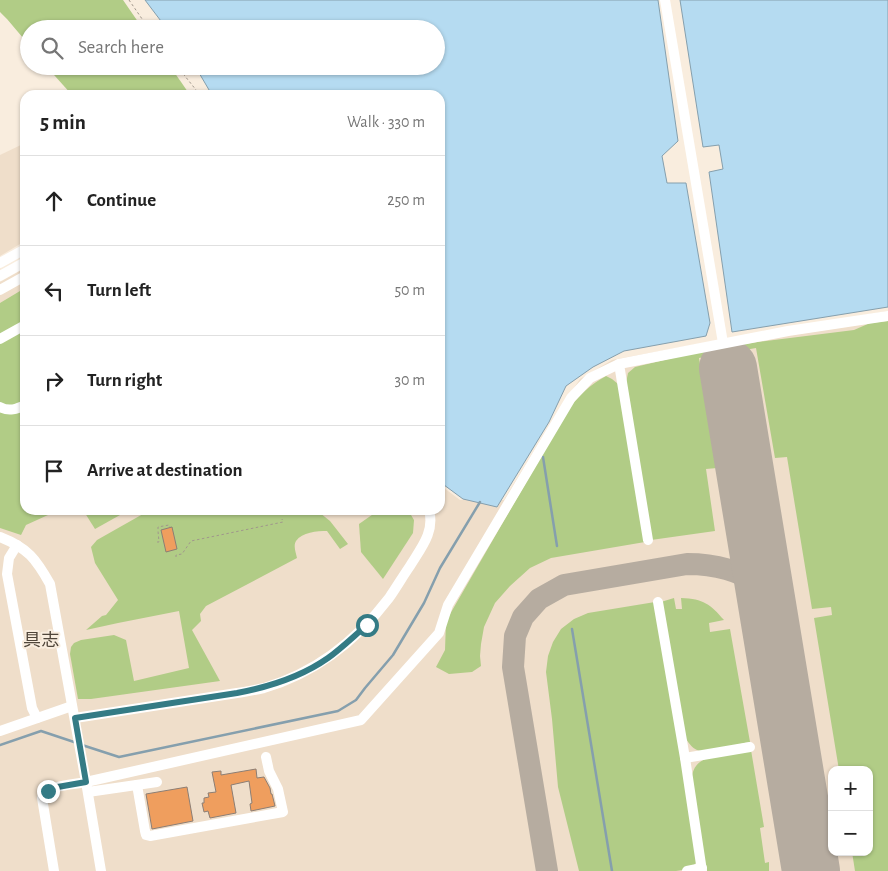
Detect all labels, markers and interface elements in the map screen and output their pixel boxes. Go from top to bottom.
search box [20,20,445,75]
icon: search [38,34,66,62]
text: Search here [78,38,164,57]
text: 5 min [40,112,86,133]
text: Walk · 330 m [347,114,425,130]
icon: ahead [40,187,68,215]
text: Continue [87,191,156,210]
text: 250 m [387,192,425,208]
icon: left [40,277,68,305]
text: Turn left [87,281,151,300]
text: 50 m [394,282,425,298]
icon: right [40,367,68,395]
text: Turn right [87,371,162,390]
text: 30 m [395,372,425,388]
icon: arrive [40,457,68,485]
text: Arrive at destination [87,461,243,480]
route start [356,614,379,637]
district label: 具志 [23,631,59,650]
map controls [828,766,873,856]
button: + [828,766,873,811]
route end [37,780,60,803]
button: − [828,811,873,856]

